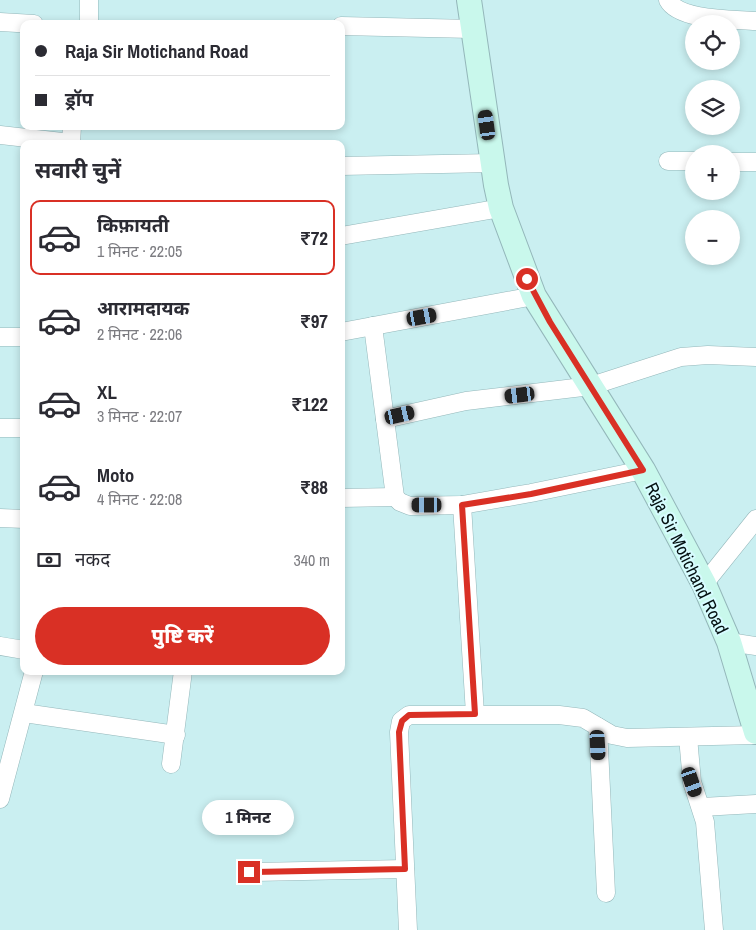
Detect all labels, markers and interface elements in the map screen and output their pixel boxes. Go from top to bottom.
map controls [685,15,740,265]
button: locate [685,15,740,70]
text: Raja Sir Motichand Road [65,38,249,64]
button: layers [685,80,740,135]
text: ड्रॉप [65,86,93,112]
car [477,109,496,141]
button: + [685,145,740,200]
text: सवारी चुनें [35,155,121,185]
button: − [685,210,740,265]
text: किफ़ायती [97,212,169,238]
icon: car [37,215,82,260]
text: ₹72 [300,225,328,251]
text: 1 मिनट · 22:05 [97,240,182,262]
route start [516,268,538,290]
text: आरामदायक [97,295,189,321]
icon: car [37,298,82,343]
car [405,307,438,327]
text: ₹97 [300,308,328,334]
text: 2 मिनट · 22:06 [97,323,182,345]
text: XL [97,379,117,405]
icon: car [37,381,82,426]
car [504,386,535,404]
text: ₹122 [291,391,328,417]
car [383,404,416,426]
text: 3 मिनट · 22:07 [97,405,182,427]
text: Moto [97,462,134,488]
icon: car [37,464,82,509]
text: ₹88 [300,474,328,500]
street label: Raja Sir Motichand Road [639,478,735,638]
text: 4 मिनट · 22:08 [97,488,182,510]
car [412,498,442,513]
icon: cash [35,546,63,574]
text: नकद [75,546,110,572]
text: 340 m [294,549,330,571]
button: पुष्टि करें [35,607,330,665]
car [589,730,606,760]
car [680,765,703,799]
callout: 1 मिनट [203,800,295,834]
text: 1 मिनट [225,806,271,828]
route end [238,861,260,883]

